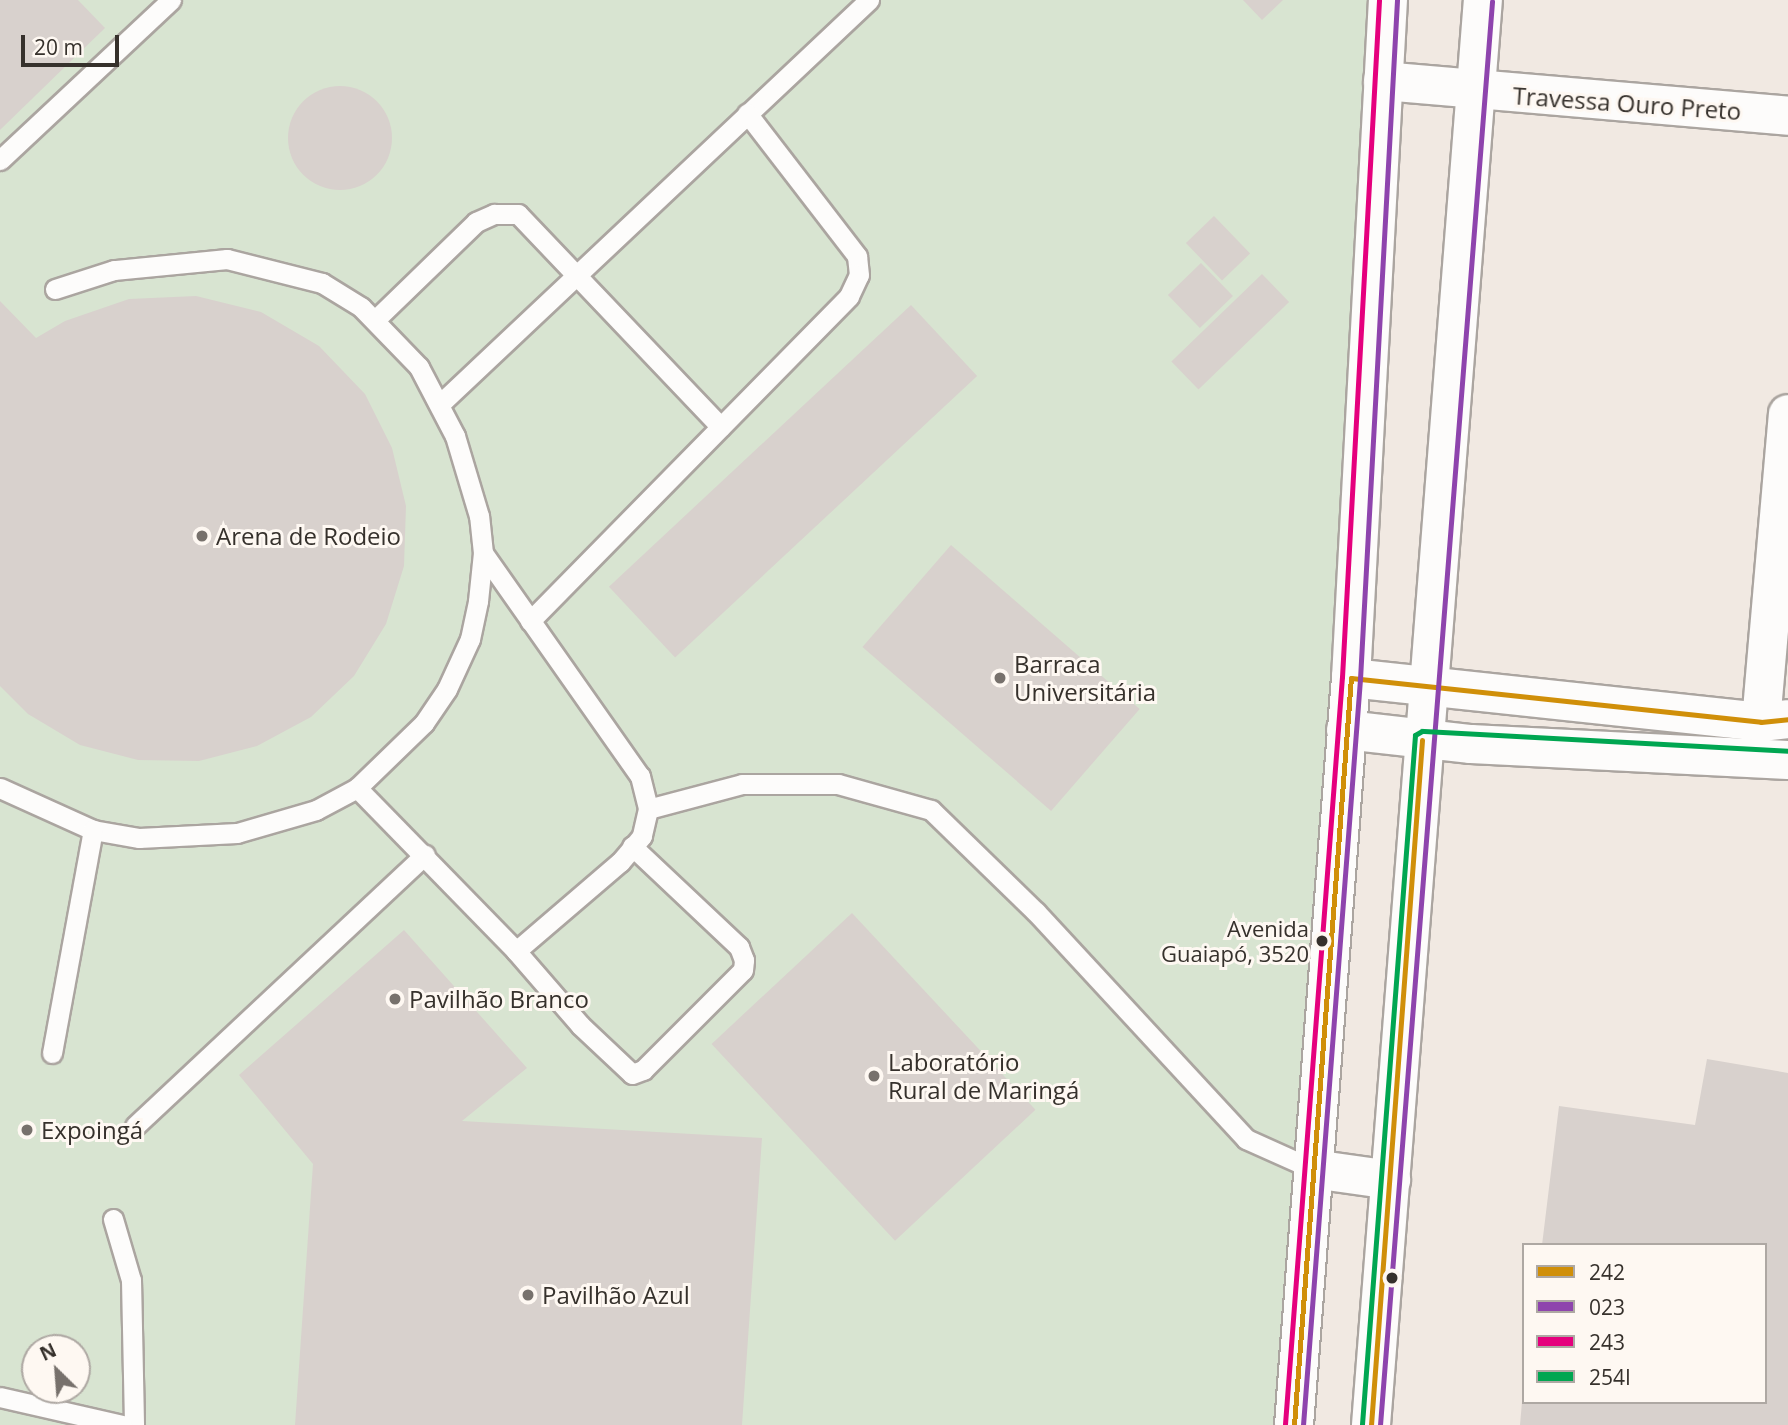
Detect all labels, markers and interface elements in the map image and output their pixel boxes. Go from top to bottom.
scale bar [24,21,122,65]
text: 20 m [34,33,83,61]
street label: Travessa Ouro Preto [1512,81,1742,125]
place label: Arena de Rodeio [216,522,401,550]
marker: Arena de Rodeio [194,528,210,544]
place label: Barraca Universitária [1014,650,1156,706]
marker: Barraca Universitária [992,670,1008,686]
place label: Avenida Guaiapó, 3520 [1161,915,1309,967]
marker: Avenida Guaiapó, 3520 [1315,934,1329,948]
place label: Pavilhão Branco [409,985,589,1013]
marker: Pavilhão Branco [387,991,403,1007]
place label: Laboratório Rural de Maringá [888,1048,1079,1104]
marker: Laboratório Rural de Maringá [866,1068,882,1084]
place label: Expoingá [41,1116,143,1144]
marker: Expoingá [19,1122,35,1138]
legend [1522,1243,1767,1404]
text: 242 [1589,1258,1625,1286]
unlabelled marker [1385,1271,1399,1285]
place label: Pavilhão Azul [542,1281,690,1309]
marker: Pavilhão Azul [520,1287,536,1303]
text: 023 [1589,1293,1625,1321]
text: 243 [1589,1328,1625,1356]
north arrow [21,1334,91,1404]
text: N [35,1337,60,1367]
text: 254I [1589,1363,1631,1391]

